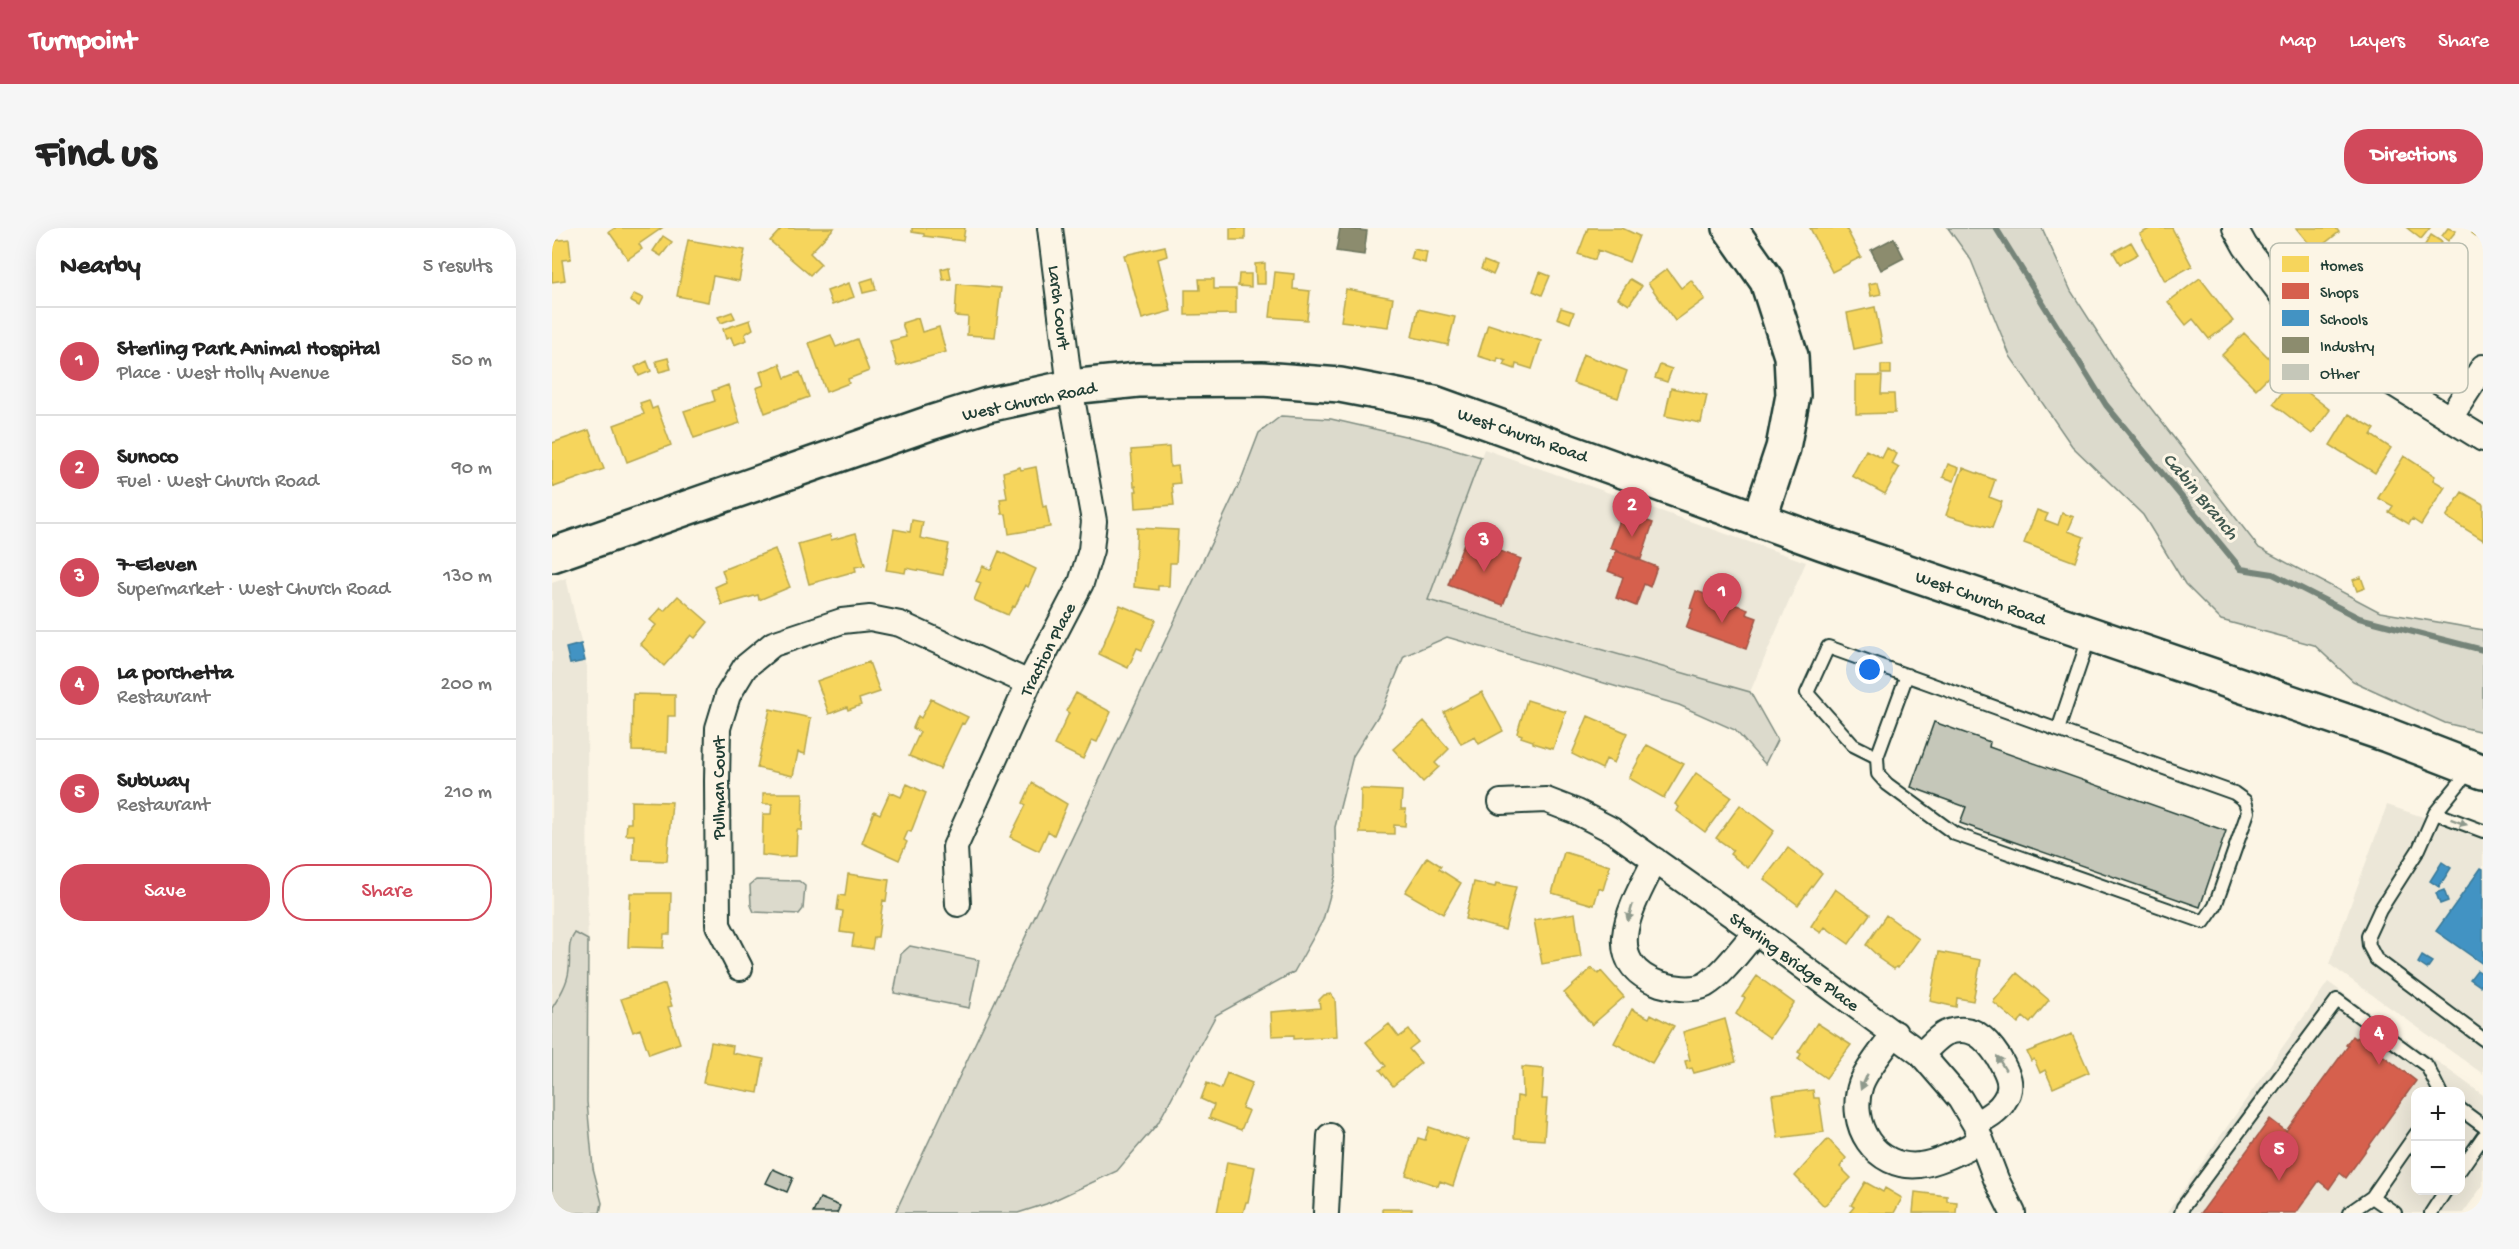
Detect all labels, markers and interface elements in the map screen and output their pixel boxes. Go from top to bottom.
text: Turnpoint [30,26,136,59]
text: Map [2280,30,2316,55]
text: Layers [2349,30,2405,55]
text: Share [2438,30,2489,55]
button: Directions [2344,129,2483,184]
text: Find us [36,132,156,181]
legend [2270,243,2468,393]
text: Nearby [60,252,141,283]
text: 5 results [423,256,492,279]
text: Homes [2320,258,2364,277]
street label: Larch Court [1042,264,1073,352]
text: Shops [2320,285,2359,304]
text: Schools [2320,312,2369,331]
text: Sterling Park Animal Hospital [117,337,380,363]
text: Industry [2320,339,2374,358]
text: 1 [75,350,84,373]
text: 50 m [451,350,492,373]
text: Place · West Holly Avenue [117,363,329,386]
text: Other [2320,366,2360,385]
street label: West Church Road [961,378,1100,427]
street label: West Church Road [1454,404,1591,469]
text: Sunoco [117,445,178,471]
water label: Cabin Branch [2156,449,2243,546]
text: 2 [75,458,84,481]
text: 90 m [452,458,492,481]
text: Fuel · West Church Road [117,471,319,494]
pin: 2 [1612,488,1652,537]
pin: 3 [1464,522,1504,572]
text: 7-Eleven [117,553,197,579]
text: 3 [74,566,85,589]
text: 130 m [443,566,492,589]
street label: West Church Road [1912,567,2049,632]
pin: 1 [1702,574,1742,623]
text: Supermarket · West Church Road [117,579,390,602]
street label: Traction Place [1016,599,1082,701]
your location [1855,655,1884,684]
text: La porchetta [117,661,233,687]
text: 4 [75,674,84,697]
text: 200 m [441,674,492,697]
text: Restaurant [117,687,210,710]
street label: Pullman Court [710,735,731,841]
text: Subway [117,769,189,795]
text: 5 [74,782,85,805]
text: 210 m [444,782,492,805]
text: Restaurant [117,795,210,818]
one-way arrow [2450,817,2468,827]
button: Save [60,864,270,921]
button: Share [282,864,492,921]
one-way arrow [1625,904,1634,922]
street label: Sterling Bridge Place [1725,909,1863,1018]
pin: 4 [2360,1016,2398,1065]
one-way arrow [1996,1055,2007,1071]
one-way arrow [1859,1074,1869,1092]
map controls [2411,1087,2465,1195]
button: + [2411,1087,2465,1141]
pin: 5 [2260,1132,2298,1181]
button: − [2411,1141,2465,1195]

